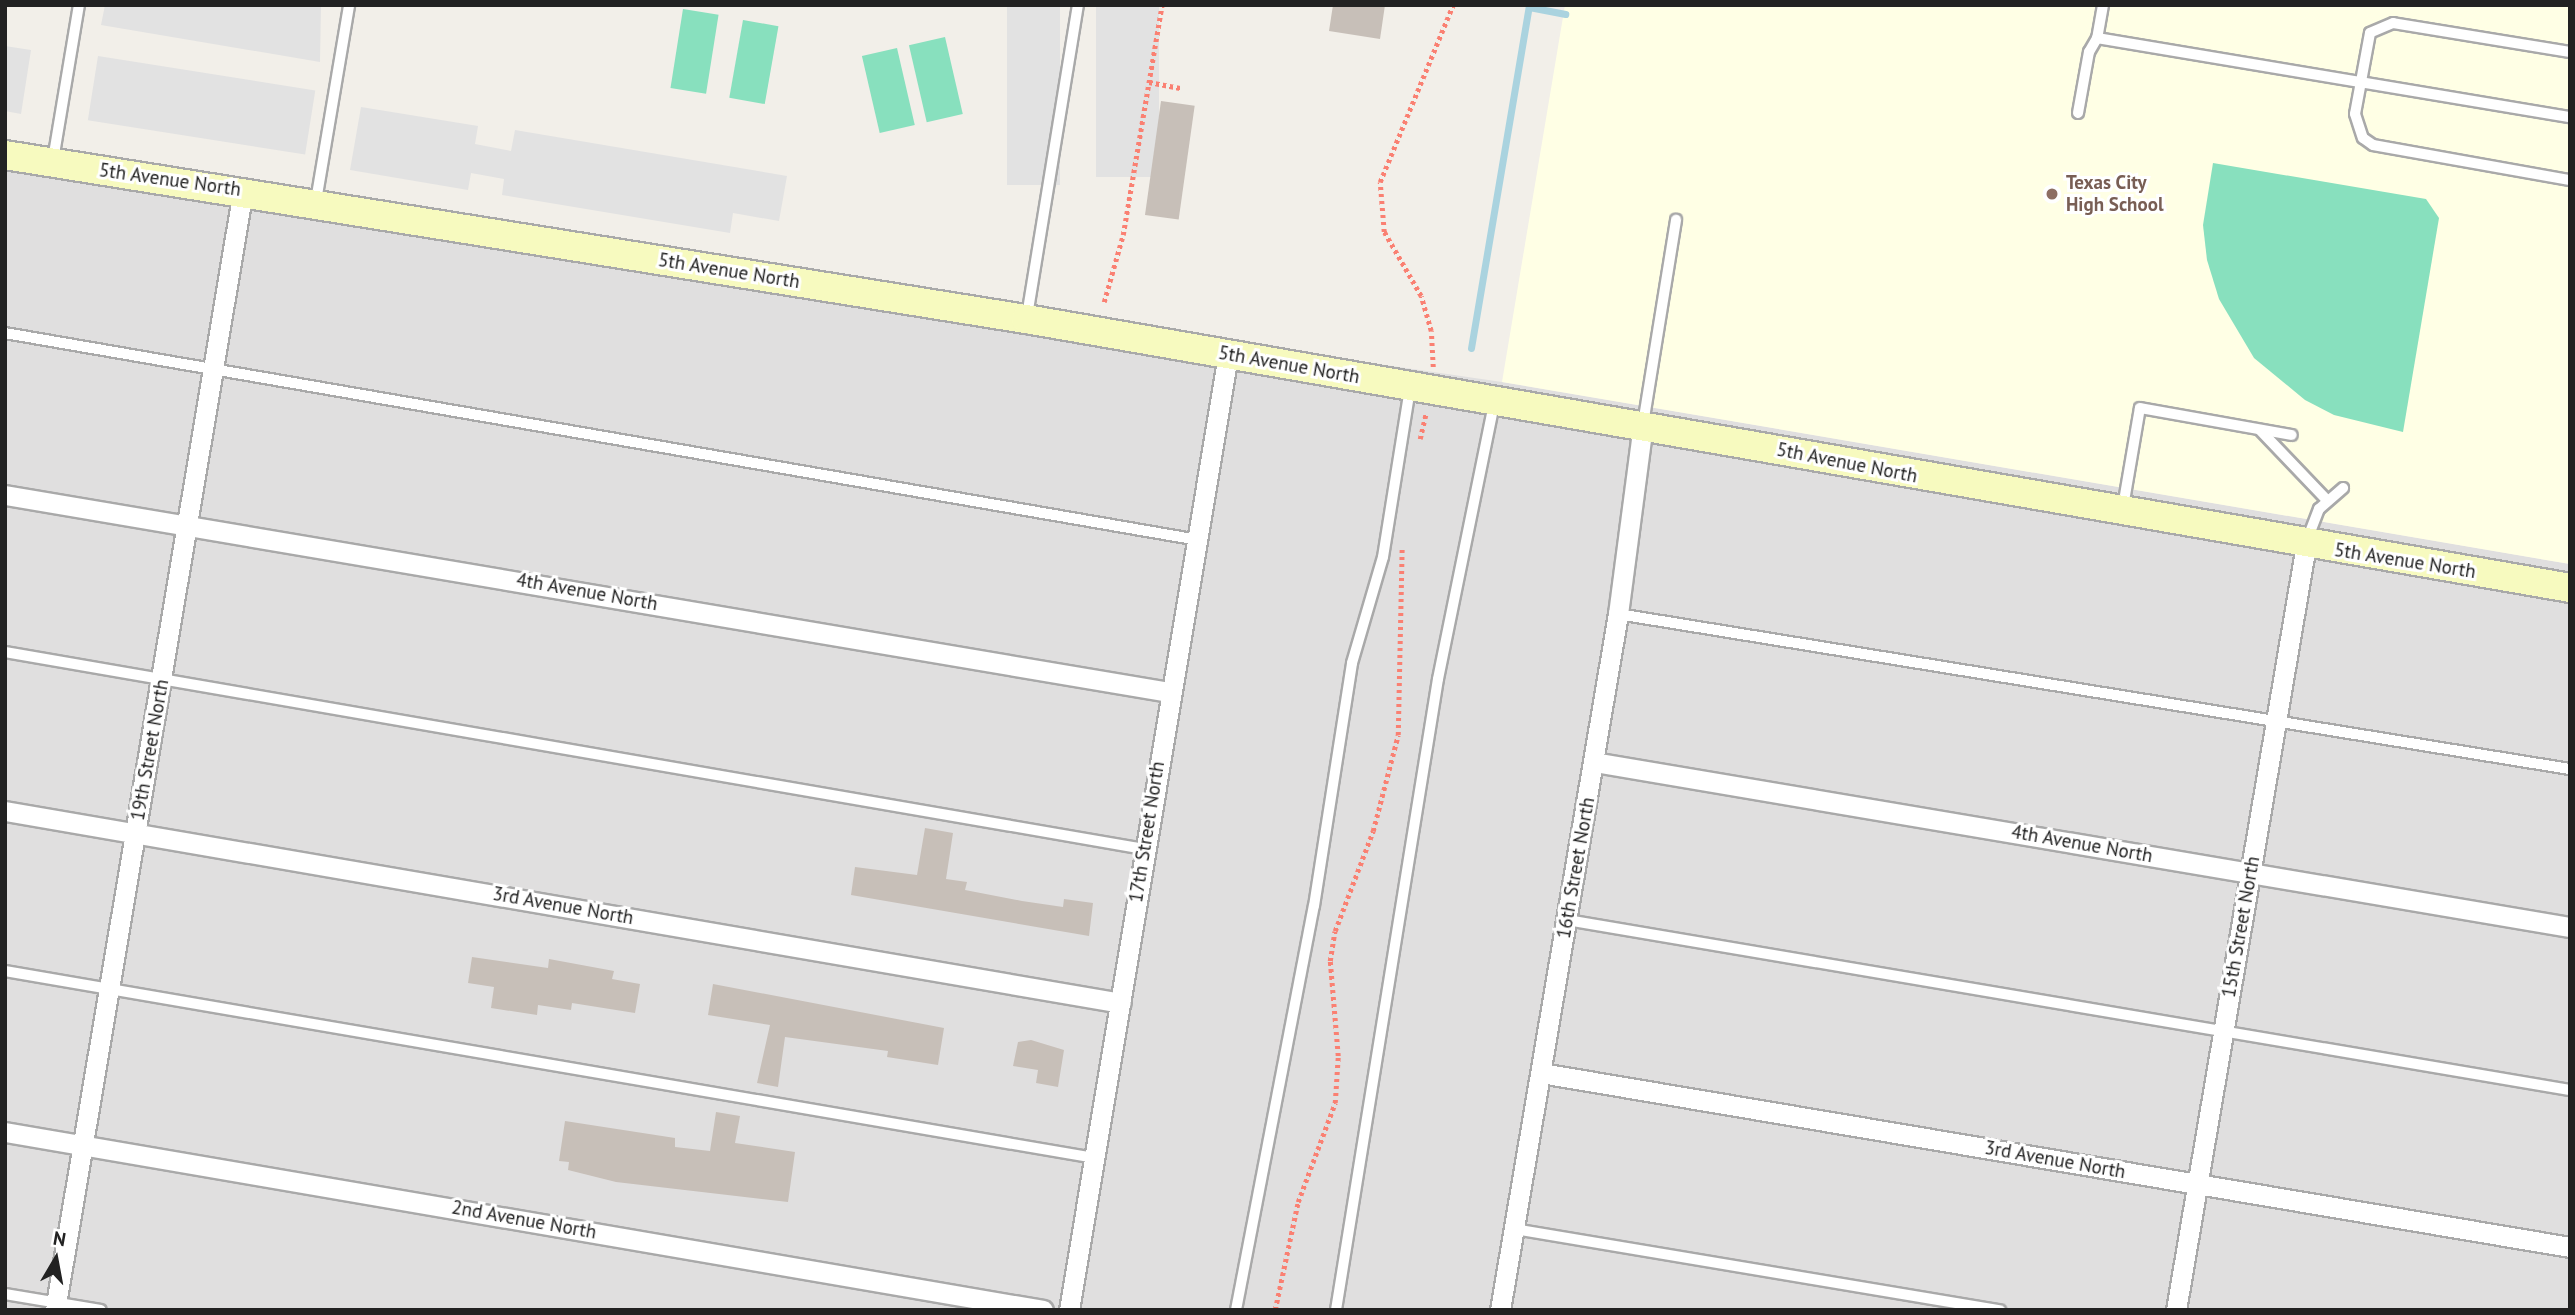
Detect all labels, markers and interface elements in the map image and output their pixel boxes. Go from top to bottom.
street label: 5th Avenue North [97,159,243,201]
place label: Texas City High School [2066,172,2163,216]
marker: Texas City High School [2044,186,2060,202]
street label: 5th Avenue North [656,249,802,293]
street label: 5th Avenue North [1216,341,1362,389]
street label: 5th Avenue North [1774,438,1920,488]
street label: 5th Avenue North [2332,539,2478,583]
street label: 4th Avenue North [514,568,660,616]
street label: 19th Street North [126,678,174,822]
street label: 17th Street North [1125,760,1169,904]
street label: 16th Street North [1552,796,1600,940]
street label: 4th Avenue North [2009,820,2155,868]
street label: 15th Street North [2217,855,2265,999]
street label: 3rd Avenue North [490,882,636,930]
street label: 3rd Avenue North [1982,1136,2128,1184]
street label: 2nd Avenue North [449,1196,599,1244]
north arrow [21,1224,91,1294]
text: N [51,1225,68,1251]

